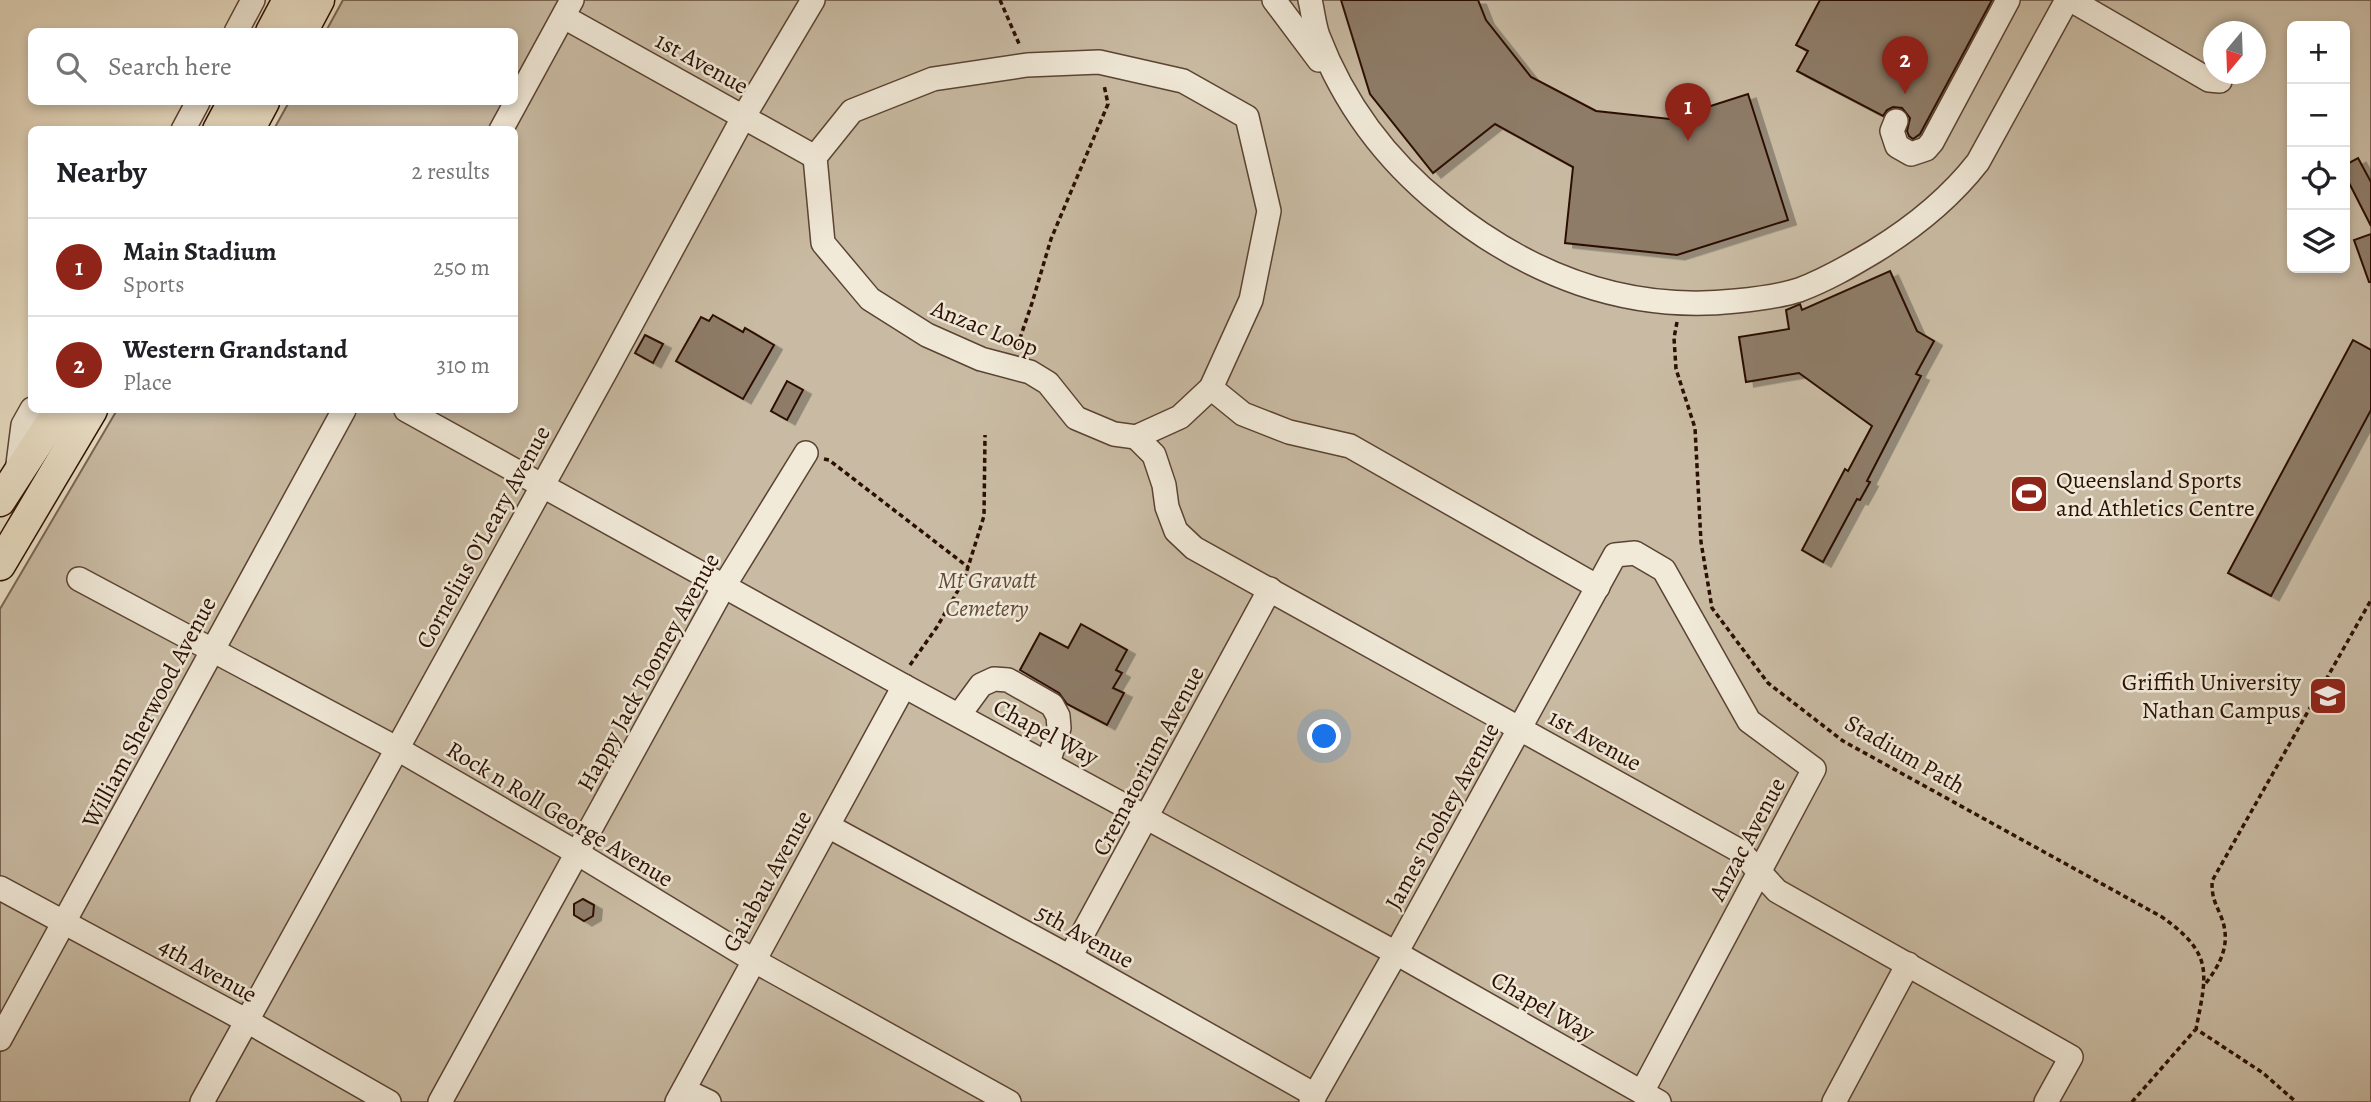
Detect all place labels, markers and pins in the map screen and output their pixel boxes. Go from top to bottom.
pin: 2 [1882,36,1928,94]
pin: 1 [1665,83,1711,141]
place label: Queensland Sports and Athletics Centre [2056,464,2255,524]
sports icon: Queensland Sports and Athletics Centre [2008,473,2050,515]
place label: Griffith University Nathan Campus [2122,666,2301,726]
school or university icon: Griffith University Nathan Campus [2307,675,2349,717]

